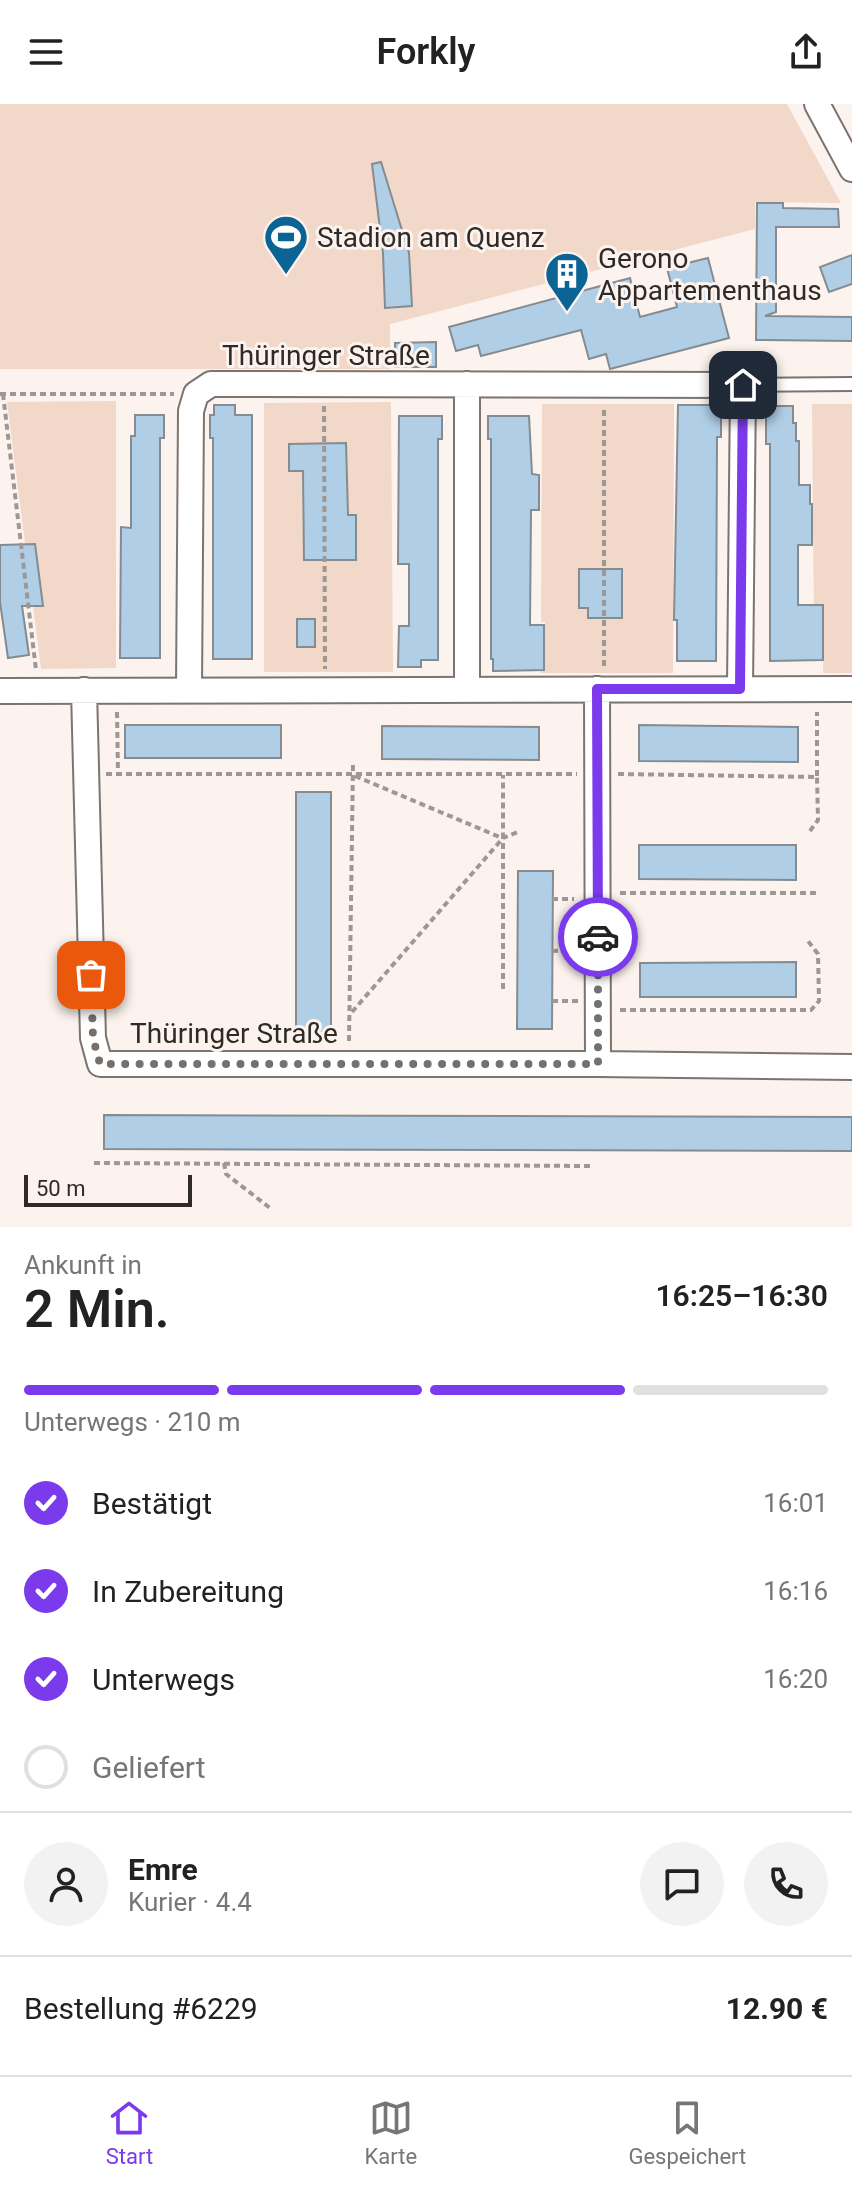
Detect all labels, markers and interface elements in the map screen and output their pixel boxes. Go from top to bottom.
icon: menu [24,30,68,74]
icon: share [784,30,828,74]
text: Forkly [377,31,475,73]
sports icon: Stadion am Quenz [262,213,310,276]
place label: Stadion am Quenz [317,221,545,254]
place label: Gerono Appartementhaus [598,242,822,307]
building icon: Gerono Appartementhaus [543,250,591,313]
street label: Thüringer Straße [222,339,430,372]
pin [709,351,777,419]
icon: home [721,363,765,407]
courier [558,897,638,977]
icon: car [576,915,620,959]
pin [57,941,125,1009]
icon: bag [69,953,113,997]
street label: Thüringer Straße [130,1017,338,1050]
scale bar [24,1171,192,1207]
text: 50 m [36,1176,85,1201]
text: Ankunft in [24,1250,142,1280]
text: 16:25–16:30 [655,1278,828,1313]
text: 2 Min. [24,1279,169,1340]
text: Unterwegs · 210 m [24,1407,241,1437]
icon: check [24,1481,68,1525]
text: Bestätigt [92,1486,212,1521]
text: 16:01 [763,1488,828,1518]
icon: check [24,1569,68,1613]
text: In Zubereitung [92,1574,284,1609]
text: 16:16 [763,1576,828,1606]
icon: check [24,1657,68,1701]
text: Unterwegs [92,1662,235,1697]
text: 16:20 [763,1664,828,1694]
text: Geliefert [92,1750,206,1785]
button: person [24,1842,108,1926]
button: chat [640,1842,724,1926]
button: phone [744,1842,828,1926]
text: Emre [128,1852,198,1887]
text: Kurier · 4.4 [128,1887,252,1917]
text: Bestellung #6229 [24,1991,258,2026]
text: 12.90 € [726,1991,828,2026]
tab: Start [106,2096,153,2169]
tab: Karte [364,2096,417,2169]
tab: Gespeichert [628,2096,746,2169]

